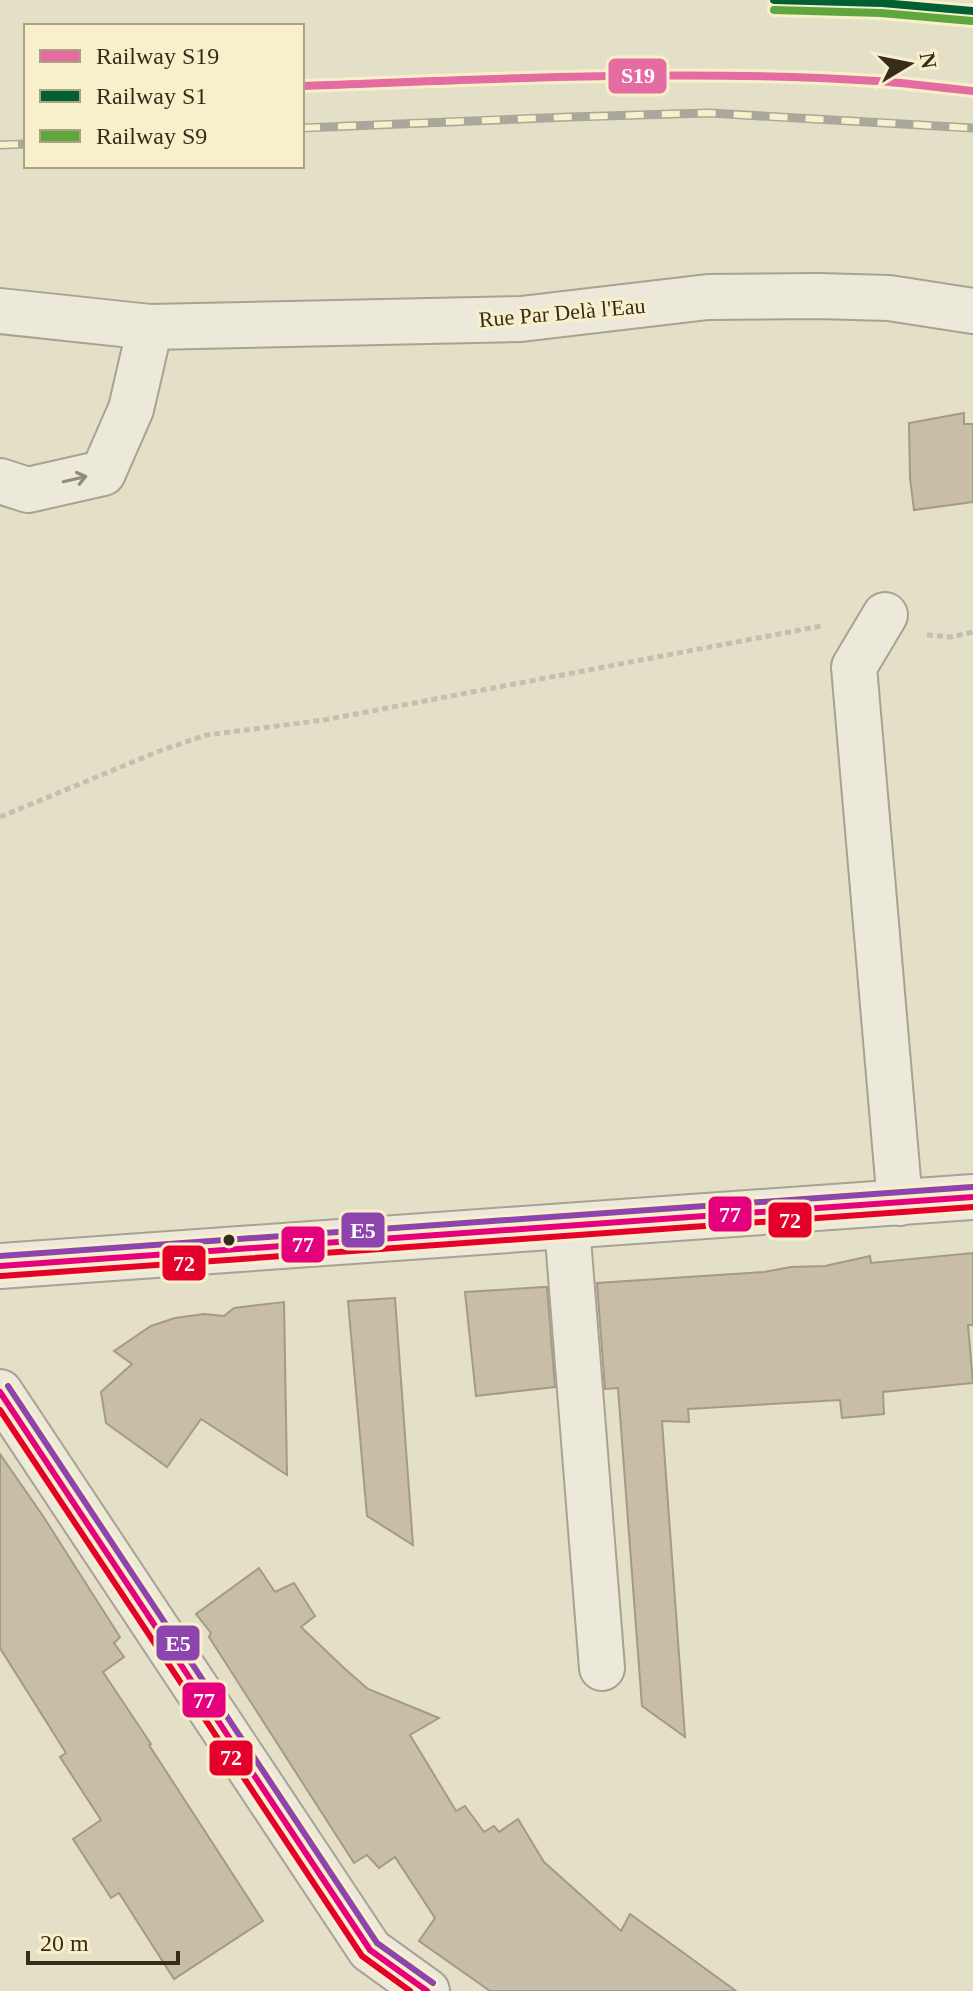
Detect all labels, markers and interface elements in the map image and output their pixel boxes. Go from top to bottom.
legend [24,24,304,168]
north arrow [869,24,949,104]
text: Railway S19 [96,43,219,69]
text: N [915,51,942,71]
line badge: S19 [607,57,668,95]
text: S19 [621,63,655,88]
text: Railway S1 [96,83,207,109]
text: Railway S9 [96,123,207,149]
street label: Rue Par Delà l'Eau [478,293,646,332]
one-way arrow [62,471,88,486]
line badge: 77 [707,1195,753,1233]
line badge: 72 [767,1201,813,1239]
text: 77 [719,1202,741,1227]
text: 72 [779,1208,801,1233]
line badge: E5 [340,1211,386,1249]
text: E5 [350,1218,376,1243]
line badge: 77 [280,1225,326,1264]
unlabelled marker [221,1232,237,1248]
text: 77 [292,1232,314,1257]
line badge: 72 [161,1244,207,1282]
text: 72 [173,1251,195,1276]
line badge: E5 [155,1624,201,1662]
text: E5 [165,1631,191,1656]
line badge: 77 [181,1681,227,1719]
text: 77 [193,1688,215,1713]
line badge: 72 [208,1739,254,1777]
text: 72 [220,1745,242,1770]
scale bar [28,1915,178,1965]
text: 20 m [40,1930,89,1956]

